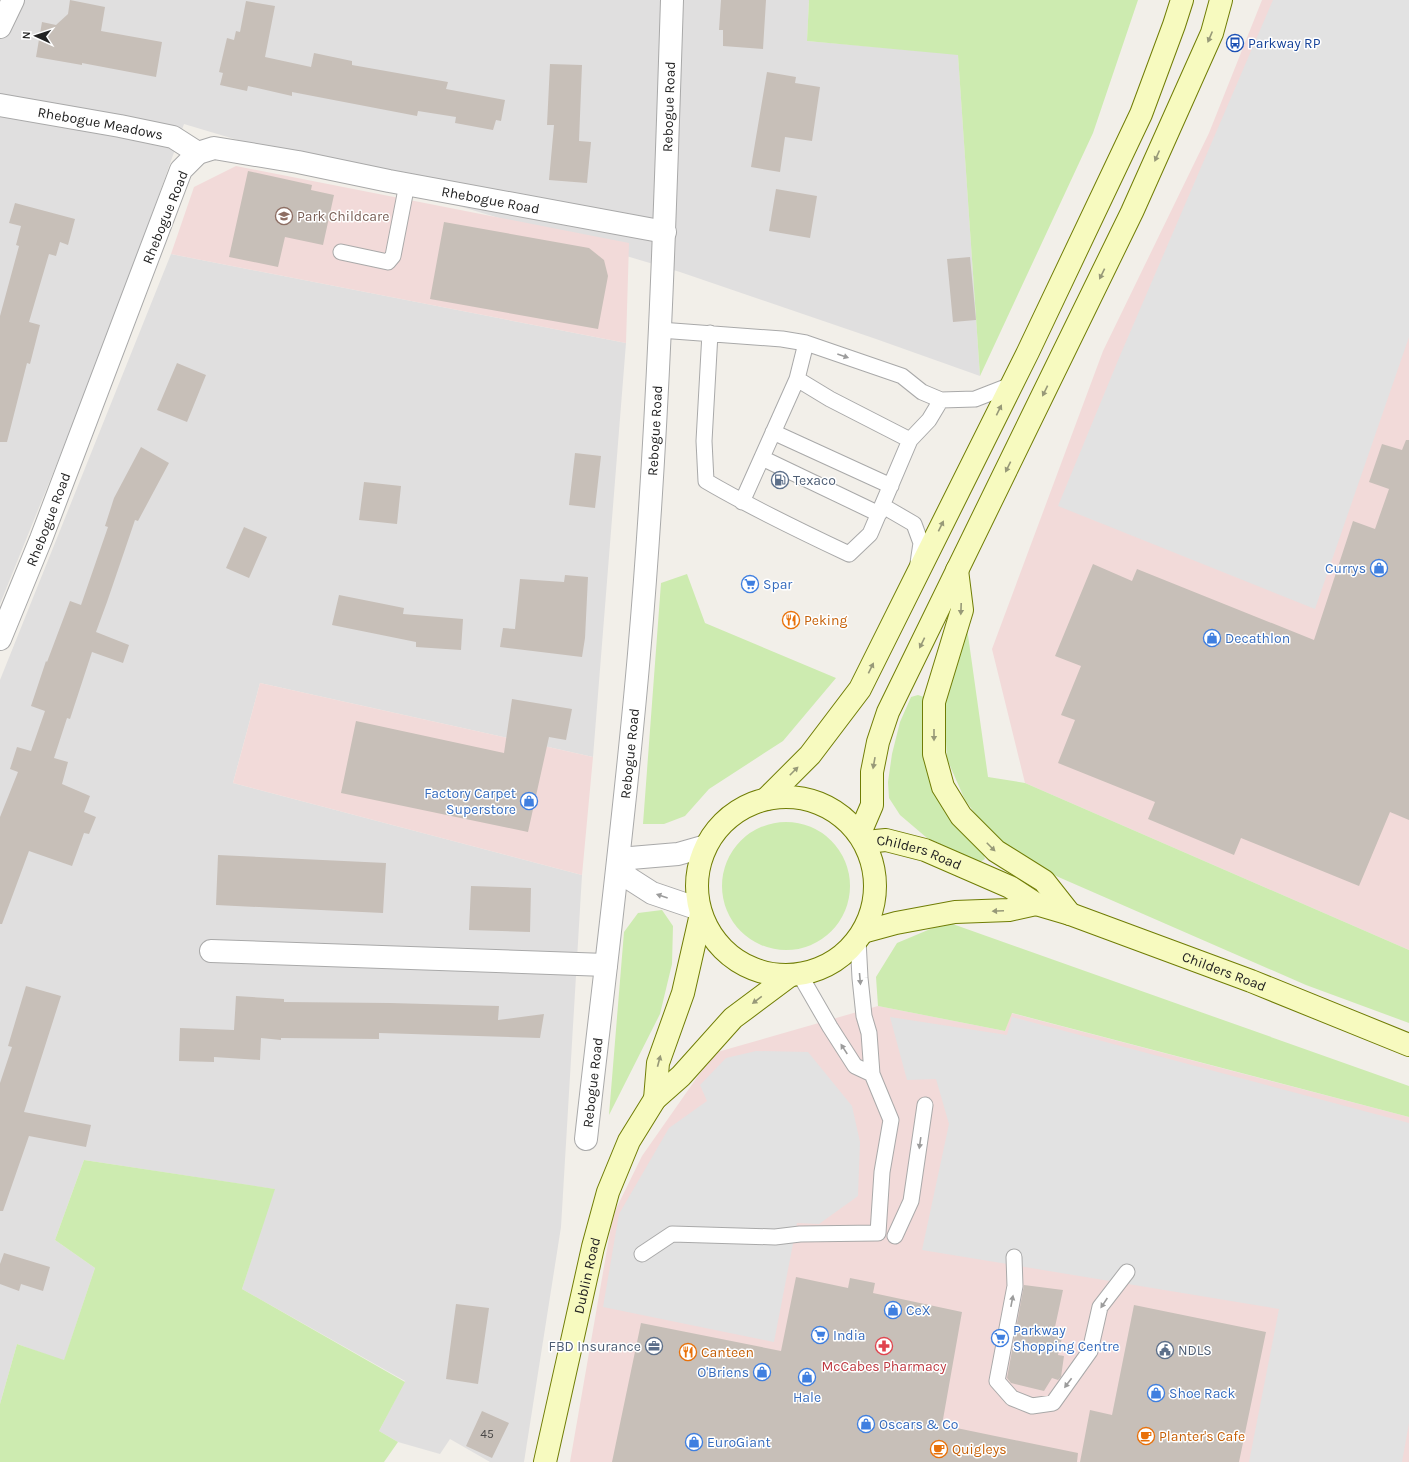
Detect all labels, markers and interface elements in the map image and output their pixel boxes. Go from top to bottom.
north arrow [16,16,56,56]
text: N [20,31,33,40]
one-way arrow [1207,32,1213,43]
bus stop icon: Parkway RP [1225,33,1245,53]
place label: Parkway RP [1248,35,1321,52]
street label: Rebogue Road [659,61,679,152]
street label: Rhebogue Meadows [36,104,165,144]
one-way arrow [1154,150,1160,162]
street label: Rhebogue Road [139,168,192,266]
street label: Rhebogue Road [440,183,541,218]
school or university icon: Park Childcare [274,206,294,226]
place label: Park Childcare [297,208,389,225]
one-way arrow [1099,268,1105,279]
one-way arrow [837,353,849,359]
street label: Rebogue Road [644,385,666,476]
one-way arrow [1042,385,1048,396]
one-way arrow [996,404,1002,416]
one-way arrow [1005,462,1011,473]
street label: Rhebogue Road [23,470,74,569]
fuel station icon: Texaco [770,470,790,490]
place label: Texaco [793,472,836,489]
one-way arrow [938,521,944,532]
shop icon: Currys [1369,558,1389,578]
place label: Currys [1325,560,1366,577]
supermarket icon: Spar [740,574,760,594]
place label: Spar [763,576,793,593]
one-way arrow [957,603,964,615]
restaurant icon: Peking [781,610,801,630]
place label: Peking [804,612,847,629]
shop icon: Decathlon [1202,628,1222,648]
place label: Decathlon [1225,630,1290,647]
one-way arrow [919,638,925,649]
one-way arrow [868,662,874,674]
street label: Rebogue Road [617,707,643,800]
one-way arrow [931,729,937,742]
one-way arrow [871,757,877,769]
one-way arrow [789,767,798,776]
place label: Factory Carpet Superstore [424,785,516,818]
shop icon: Factory Carpet Superstore [519,791,539,811]
street label: Childers Road [876,832,964,874]
one-way arrow [986,842,996,852]
one-way arrow [656,893,668,899]
one-way arrow [992,907,1004,914]
street label: Childers Road [1180,948,1269,995]
one-way arrow [857,973,864,985]
one-way arrow [752,996,763,1004]
street label: Rebogue Road [579,1036,607,1129]
one-way arrow [840,1044,848,1054]
one-way arrow [656,1054,662,1066]
one-way arrow [916,1137,923,1149]
street label: Dublin Road [570,1235,604,1316]
one-way arrow [1009,1295,1015,1307]
one-way arrow [1100,1298,1108,1308]
shop icon: CeX [883,1300,903,1320]
place label: CeX [906,1302,931,1319]
place label: Parkway Shopping Centre [1013,1322,1120,1355]
supermarket icon: India [810,1325,830,1345]
place label: India [833,1327,866,1344]
supermarket icon: Parkway Shopping Centre [990,1328,1010,1348]
office icon: FBD Insurance [644,1336,664,1356]
pharmacy icon: McCabes Pharmacy [874,1336,894,1356]
place label: FBD Insurance [549,1338,641,1355]
public building icon: NDLS [1155,1340,1175,1360]
restaurant icon: Canteen [678,1342,698,1362]
place label: NDLS [1178,1342,1212,1359]
place label: Canteen [701,1344,754,1361]
place label: McCabes Pharmacy [821,1358,947,1375]
shop icon: O'Briens [752,1362,772,1382]
place label: O'Briens [697,1364,749,1381]
shop icon: Hale [797,1367,817,1387]
one-way arrow [1064,1378,1072,1389]
shop icon: Shoe Rack [1146,1383,1166,1403]
place label: Shoe Rack [1169,1385,1236,1402]
place label: Hale [793,1389,821,1406]
shop icon: Oscars & Co [856,1414,876,1434]
place label: Oscars & Co [879,1416,958,1433]
cafe icon: Planter's Cafe [1136,1426,1156,1446]
house number: 45 [480,1427,494,1441]
place label: Planter's Cafe [1159,1428,1245,1445]
shop icon: EuroGiant [684,1432,704,1452]
place label: EuroGiant [707,1434,771,1451]
cafe icon: Quigleys [929,1439,949,1459]
place label: Quigleys [952,1441,1007,1458]

